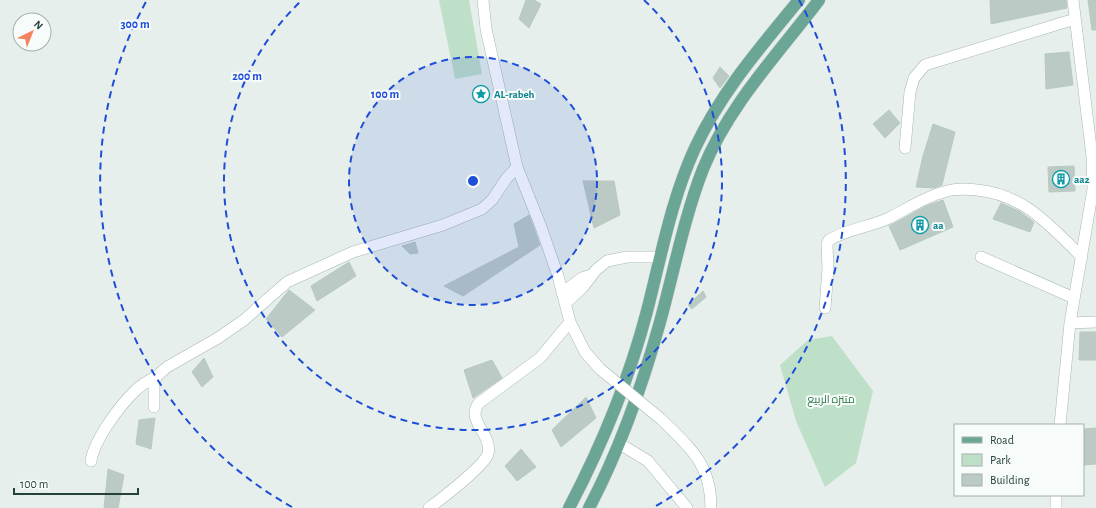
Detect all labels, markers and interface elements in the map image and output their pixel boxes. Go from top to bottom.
north arrow [12,12,52,52]
text: N [32,18,45,32]
text: 300 m [120,18,150,30]
text: 200 m [232,70,262,82]
place icon: AL-rabeh [471,84,491,104]
text: 100 m [371,88,399,100]
place label: AL-rabeh [494,89,535,100]
building icon: aa2 [1051,169,1071,189]
centre of rings [466,174,480,188]
place label: aa2 [1074,174,1090,185]
building icon: aa [910,215,930,235]
place label: aa [933,220,944,231]
park label: متنزه الربيع [807,394,855,407]
legend [954,424,1084,496]
text: Road [990,434,1014,446]
text: Park [990,454,1011,466]
scale bar [14,470,138,496]
text: Building [990,474,1030,486]
text: 100 m [20,478,48,490]

